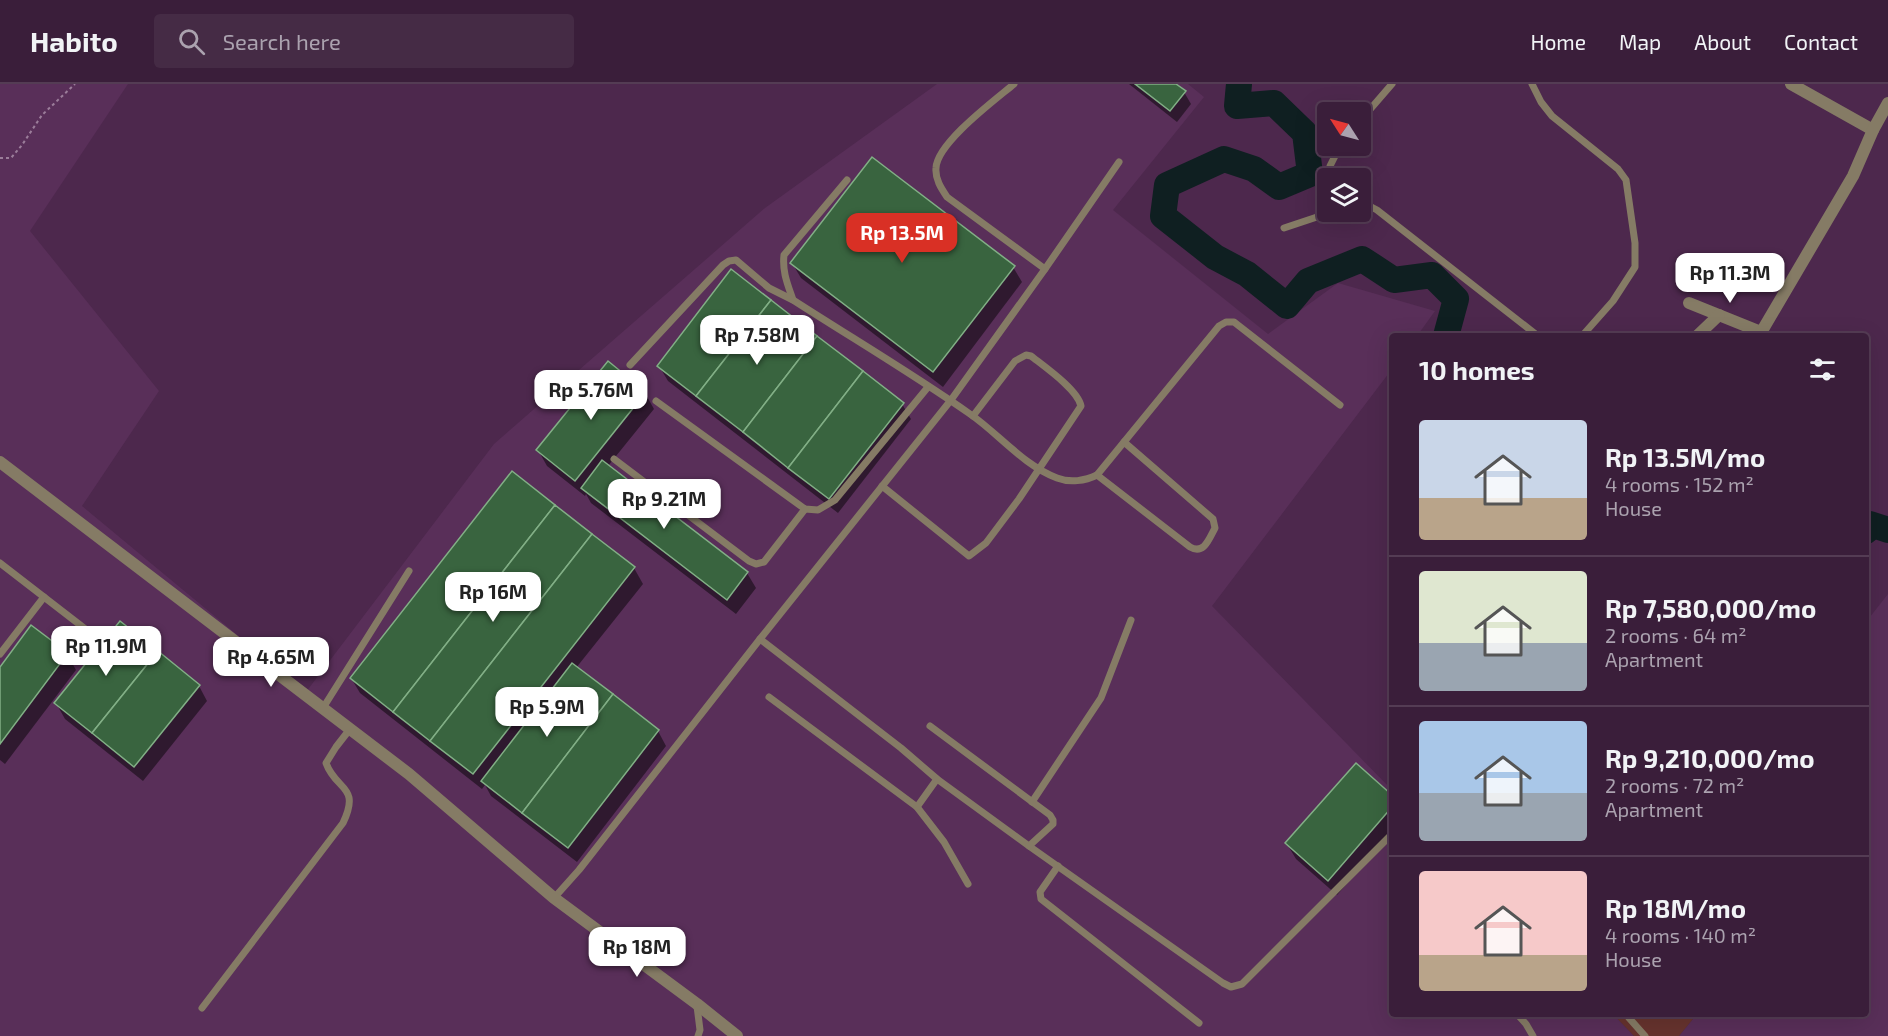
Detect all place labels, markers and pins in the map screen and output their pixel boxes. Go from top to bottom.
pin: Rp 13.5M [840,213,964,264]
pin: Rp 11.3M [1668,253,1792,304]
pin: Rp 7.58M [695,315,819,366]
pin: Rp 5.76M [529,370,653,421]
pin: Rp 9.21M [602,479,726,530]
pin: Rp 16M [444,572,542,623]
pin: Rp 11.9M [44,626,168,677]
pin: Rp 4.65M [209,637,333,688]
pin: Rp 5.9M [492,687,602,738]
pin: Rp 18M [588,927,686,978]

